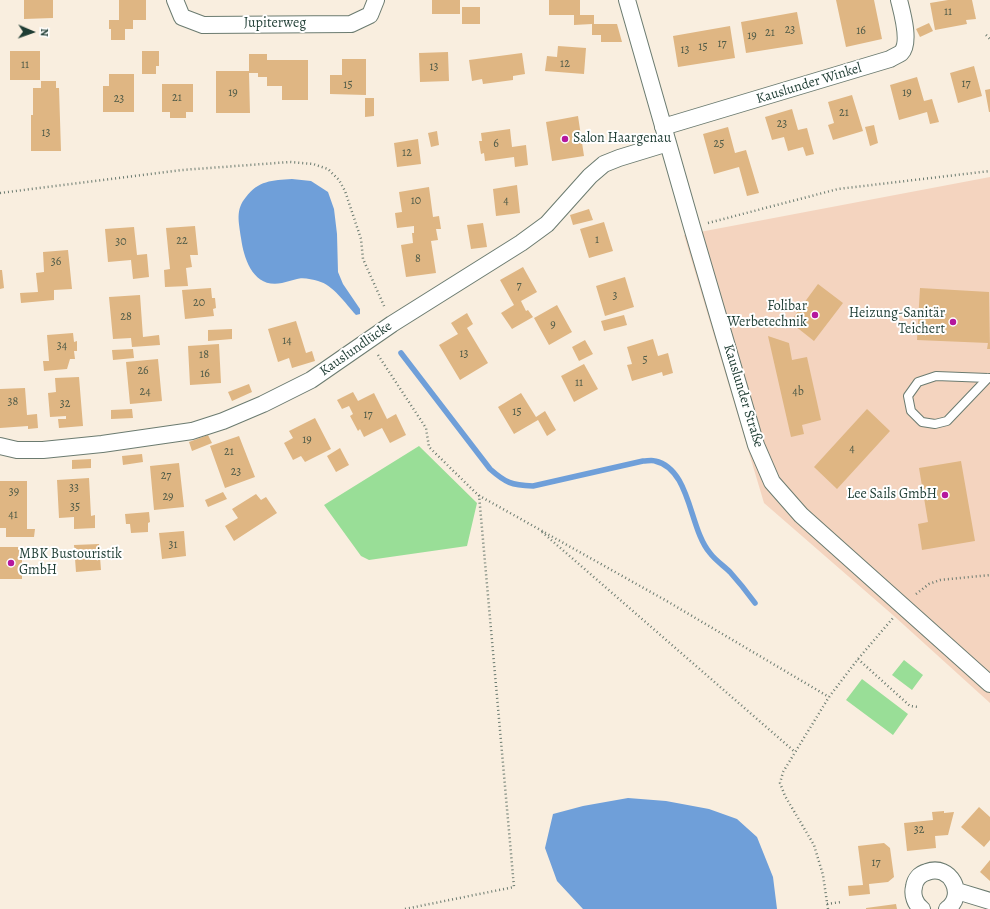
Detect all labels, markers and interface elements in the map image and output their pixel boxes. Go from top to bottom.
house number: 11 [944,5,952,19]
north arrow [12,12,52,52]
street label: Jupiterweg [244,16,306,32]
house number: 23 [785,23,795,37]
house number: 16 [856,24,866,38]
house number: 21 [765,26,775,40]
text: N [37,28,52,37]
house number: 19 [747,29,757,43]
house number: 17 [717,37,727,51]
house number: 15 [698,40,708,54]
house number: 13 [680,43,690,57]
house number: 12 [560,57,570,71]
house number: 11 [21,58,29,72]
house number: 13 [429,60,439,74]
street label: Kauslunder Winkel [754,60,864,108]
house number: 17 [961,77,971,91]
house number: 15 [343,78,353,92]
house number: 19 [228,86,238,100]
house number: 19 [902,86,912,100]
house number: 21 [172,91,182,105]
house number: 23 [114,92,124,106]
house number: 21 [839,106,849,120]
house number: 23 [777,117,787,131]
house number: 13 [41,126,51,140]
place label: Salon Haargenau [573,131,671,147]
marker: Salon Haargenau [560,134,570,144]
house number: 6 [493,137,499,151]
house number: 25 [714,137,724,151]
house number: 12 [402,146,412,160]
house number: 10 [411,194,421,208]
house number: 4 [503,194,509,208]
house number: 1 [595,233,599,247]
house number: 22 [176,234,188,248]
house number: 30 [115,235,127,249]
house number: 8 [415,252,421,266]
house number: 36 [51,255,61,269]
house number: 7 [516,279,522,293]
house number: 3 [613,289,617,303]
house number: 20 [193,296,205,310]
place label: Folibar Werbetechnik [727,299,807,332]
place label: Heizung-Sanitär Teichert [849,306,945,338]
house number: 28 [120,310,132,324]
marker: Folibar Werbetechnik [810,310,820,320]
marker: Heizung-Sanitär Teichert [948,317,958,327]
street label: Kauslundlücke [317,318,395,380]
house number: 9 [550,318,556,332]
house number: 14 [282,334,292,348]
house number: 34 [57,339,67,353]
street label: Kauslunder Straße [719,342,767,450]
house number: 13 [459,347,469,361]
house number: 18 [199,348,209,362]
house number: 5 [642,353,648,367]
house number: 26 [137,364,149,378]
house number: 16 [200,367,210,381]
house number: 11 [575,376,583,390]
house number: 24 [139,385,151,399]
house number: 4b [792,385,804,399]
house number: 38 [8,395,18,409]
house number: 32 [60,397,70,411]
house number: 15 [512,405,522,419]
house number: 17 [363,408,373,422]
house number: 19 [302,433,312,447]
house number: 4 [849,442,855,456]
house number: 21 [224,445,234,459]
house number: 23 [231,465,241,479]
house number: 27 [161,469,171,483]
house number: 33 [69,481,79,495]
house number: 39 [9,485,19,499]
place label: Lee Sails GmbH [847,487,937,503]
house number: 29 [162,490,174,504]
marker: Lee Sails GmbH [940,490,950,500]
house number: 35 [70,500,80,514]
house number: 41 [8,508,18,522]
house number: 31 [168,538,178,552]
place label: MBK Bustouristik GmbH [19,547,122,580]
marker: MBK Bustouristik GmbH [6,558,16,568]
house number: 32 [914,823,924,837]
house number: 17 [871,856,881,870]

